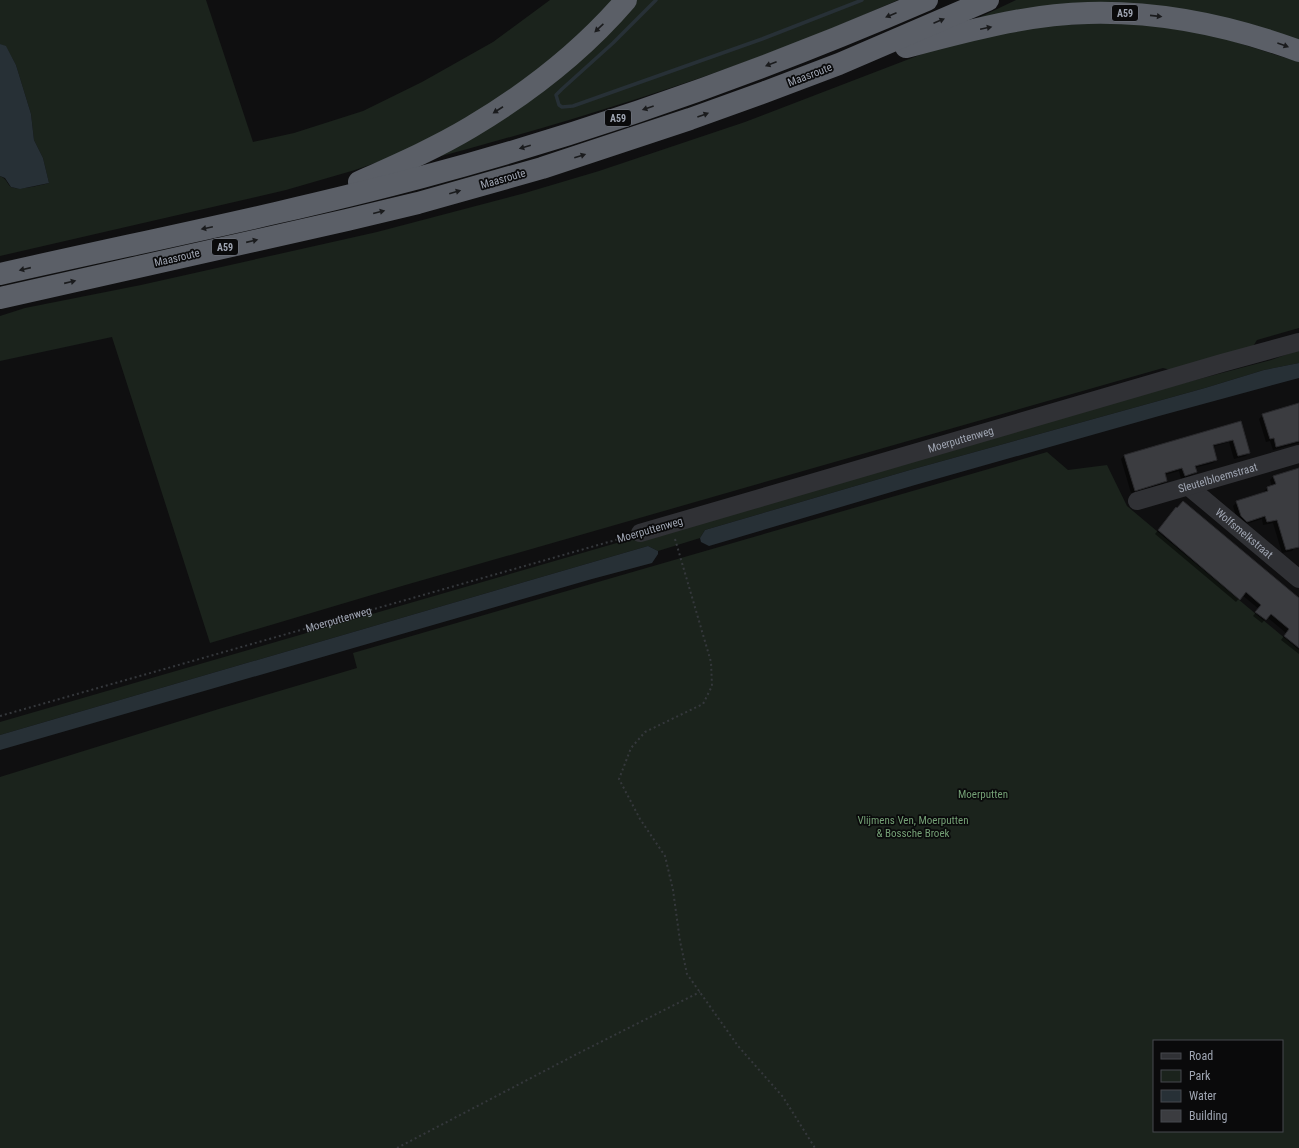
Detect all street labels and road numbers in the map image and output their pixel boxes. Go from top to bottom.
road number: A59 [1112,5,1138,21]
street label: Maasroute [786,61,834,89]
road number: A59 [605,110,631,126]
street label: Maasroute [479,166,527,192]
road number: A59 [212,239,238,255]
street label: Maasroute [153,246,201,270]
street label: Moerputtenweg [926,424,995,455]
street label: Sleutelbloemstraat [1177,460,1259,495]
street label: Wolfsmelkstraat [1213,505,1276,561]
street label: Moerputtenweg [616,514,684,546]
street label: Moerputtenweg [304,604,373,635]

